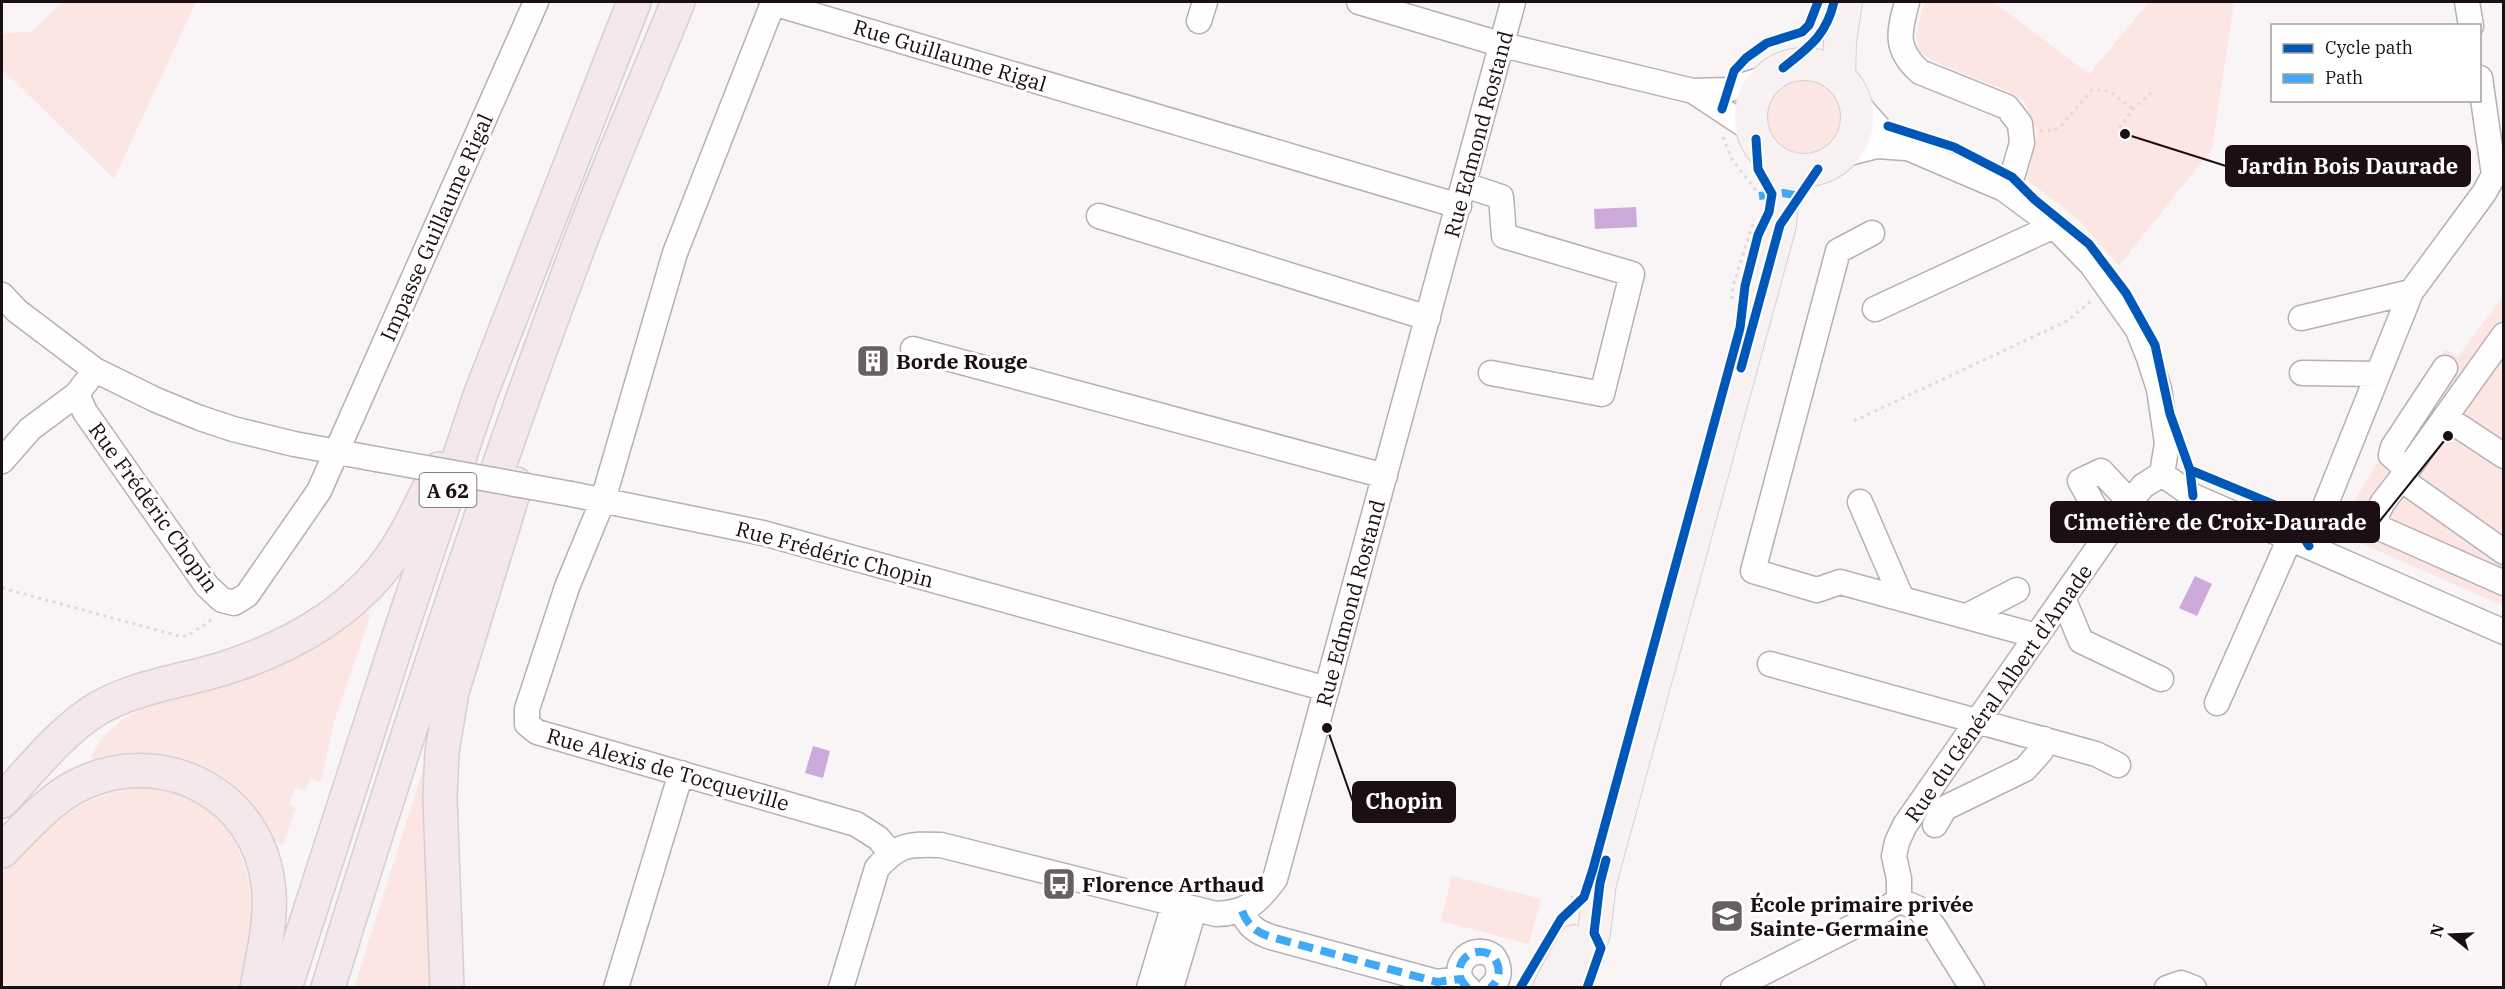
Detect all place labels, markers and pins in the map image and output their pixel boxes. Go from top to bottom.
callout: Jardin Bois Daurade [2226,146,2470,186]
building icon: Borde Rouge [855,343,891,379]
place label: Borde Rouge [896,347,1028,375]
callout: Cimetière de Croix-Daurade [2051,502,2379,542]
callout: Chopin [1353,782,1455,822]
bus stop icon: Florence Arthaud [1041,866,1077,902]
place label: Florence Arthaud [1082,870,1264,898]
place label: École primaire privée Sainte-Germaine [1750,890,1974,942]
school or university icon: École primaire privée Sainte-Germaine [1709,898,1745,934]

